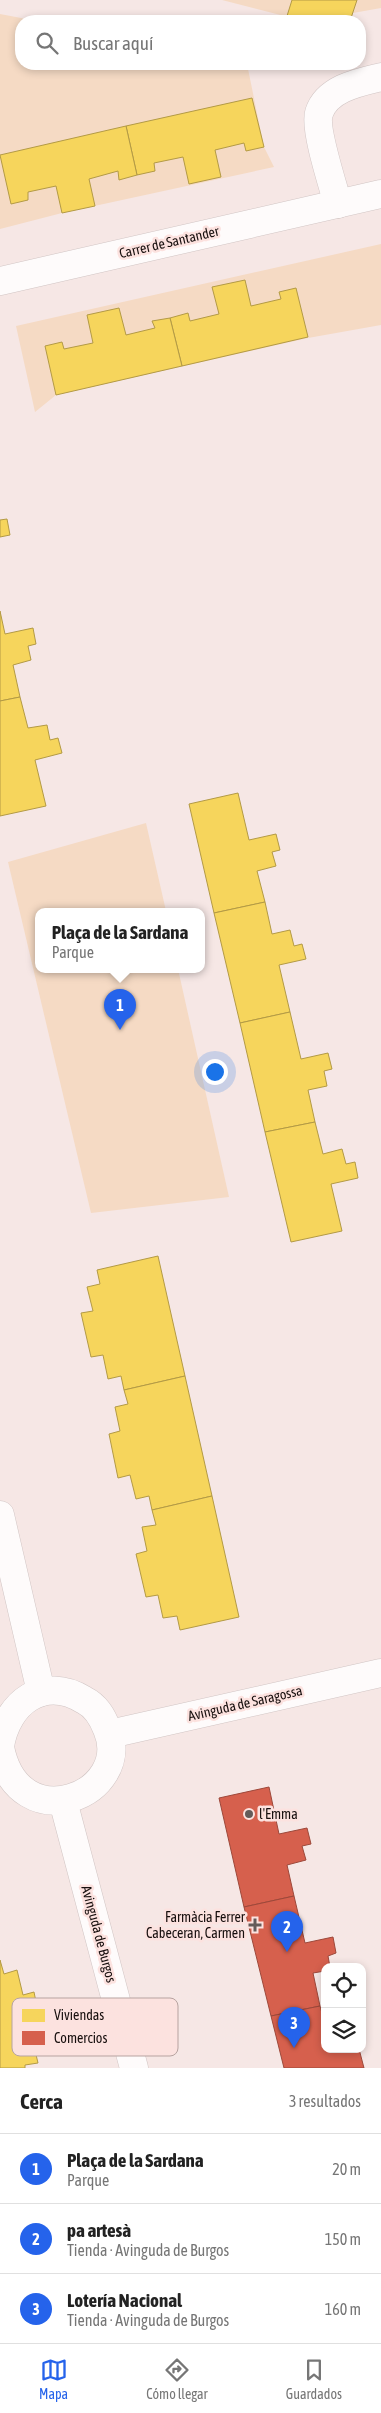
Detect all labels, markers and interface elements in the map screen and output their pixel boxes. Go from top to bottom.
search box [15,15,366,70]
icon: search [33,29,61,57]
text: Buscar aquí [73,32,153,54]
street label: Carrer de Santander [117,223,221,261]
popup [35,908,205,973]
text: Plaça de la Sardana [52,921,188,943]
text: Parque [52,943,94,961]
pin: 1 [104,989,136,1030]
your location [202,1059,228,1085]
street label: Avinguda de Saragossa [186,1682,304,1724]
place label: l'Emma [259,1806,298,1822]
marker: l'Emma [243,1808,255,1820]
street label: Avinguda de Burgos [78,1884,120,1984]
place label: Farmàcia Ferrer Cabeceran, Carmen [146,1909,246,1941]
pin: 2 [271,1911,303,1952]
marker: Farmàcia Ferrer Cabeceran, Carmen [249,1919,261,1931]
map controls [321,1963,366,2053]
button: locate [321,1963,366,2008]
legend [12,1998,178,2056]
text: Viviendas [54,2007,104,2023]
pin: 3 [278,2007,310,2048]
button: layers [321,2008,366,2053]
text: Comercios [54,2030,107,2046]
text: Cerca [20,2089,63,2113]
text: 3 resultados [289,2092,361,2110]
text: Plaça de la Sardana [67,2149,204,2171]
text: 1 [32,2160,40,2178]
text: 20 m [332,2160,361,2178]
text: Parque [67,2171,109,2189]
text: pa artesà [67,2219,131,2241]
text: 2 [32,2230,40,2248]
text: 150 m [325,2230,361,2248]
text: Tienda · Avinguda de Burgos [67,2241,229,2259]
text: Lotería Nacional [67,2289,182,2311]
text: 3 [32,2300,40,2318]
text: 160 m [325,2300,361,2318]
text: Tienda · Avinguda de Burgos [67,2311,229,2329]
tab: Mapa [39,2356,68,2402]
tab: Cómo llegar [146,2356,208,2402]
tab: Guardados [286,2356,342,2402]

